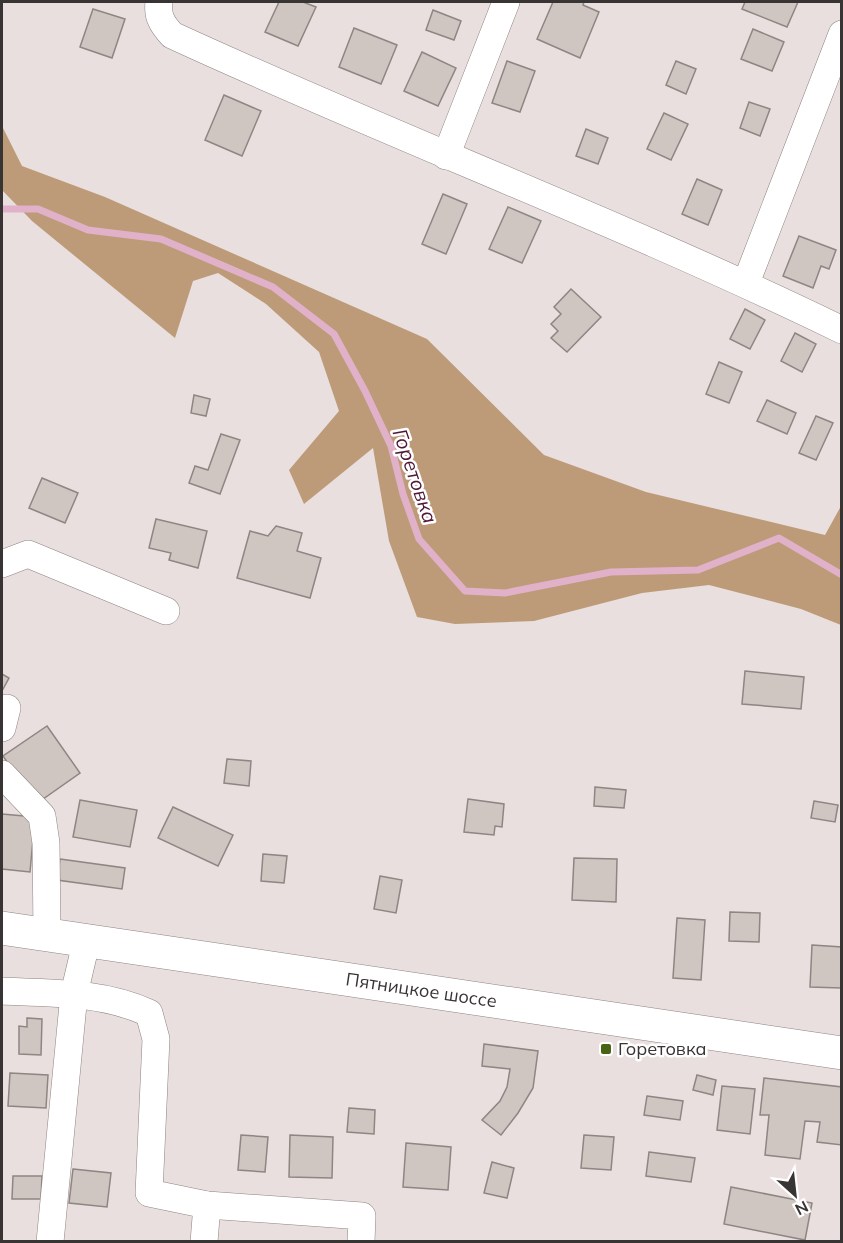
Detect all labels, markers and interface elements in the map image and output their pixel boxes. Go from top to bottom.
water label: Горетовка [388,425,443,526]
street label: Пятницкое шоссе [344,967,499,1013]
place label: Горетовка [618,1037,707,1060]
marker: Горетовка [599,1042,613,1056]
north arrow [765,1165,825,1225]
text: N [792,1197,812,1220]

